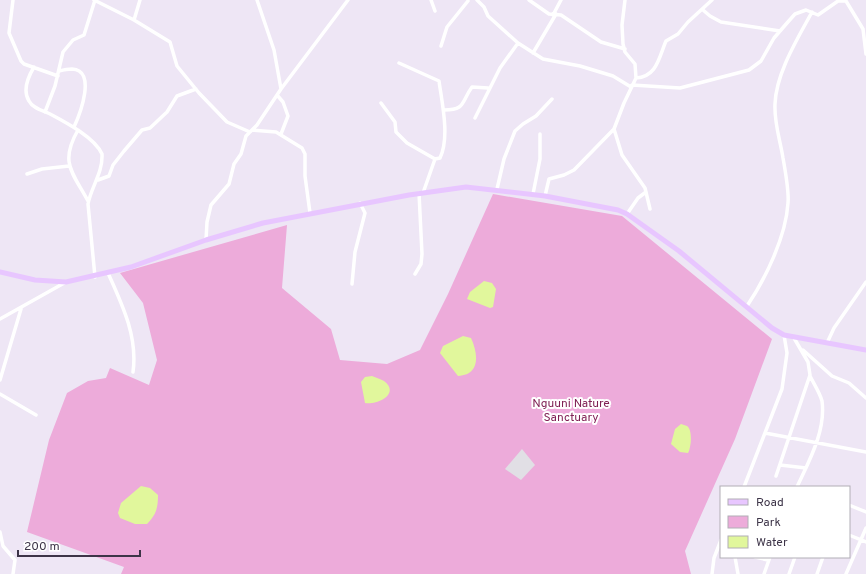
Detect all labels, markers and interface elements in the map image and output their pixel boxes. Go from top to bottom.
park label: Nguuni Nature Sanctuary [532,396,610,426]
legend [720,486,850,558]
text: Road [756,495,784,511]
text: Park [756,515,781,531]
scale bar [18,532,140,558]
text: Water [756,535,788,551]
text: 200 m [24,539,60,555]

